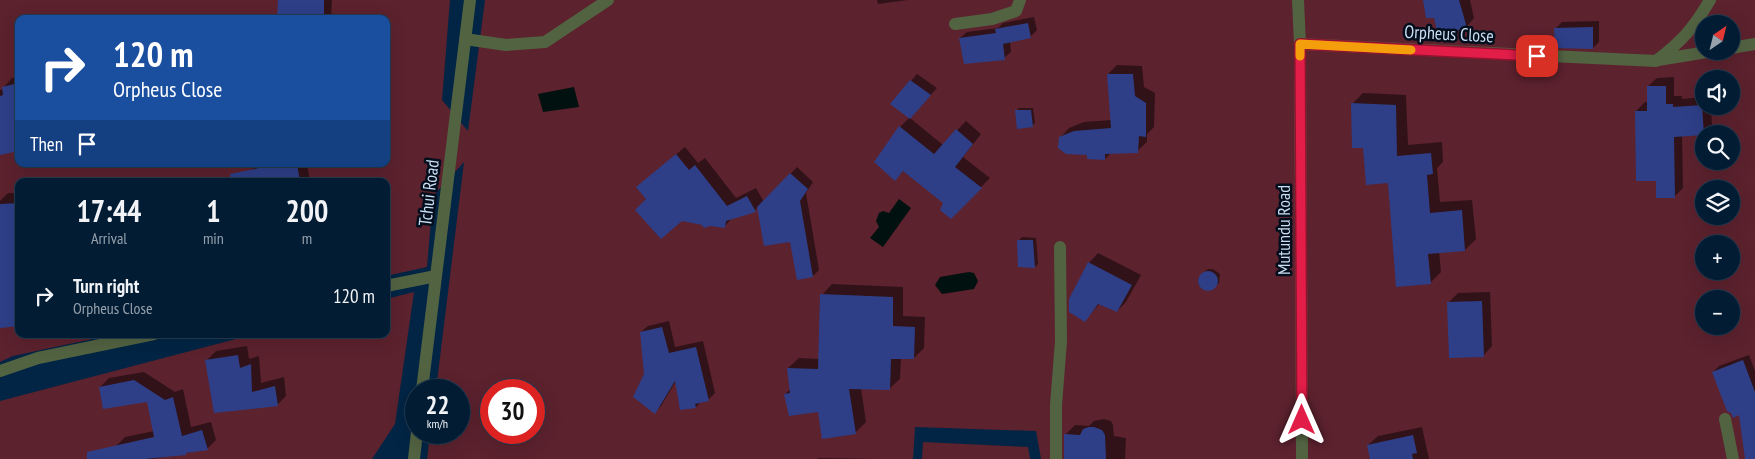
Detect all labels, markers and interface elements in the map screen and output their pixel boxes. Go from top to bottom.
north arrow [1695,15,1740,60]
map controls [1695,15,1740,335]
street label: Orpheus Close [1404,20,1494,47]
text: 120 m [113,31,194,77]
icon: right [30,35,95,100]
pin [1516,35,1558,77]
icon: arrive [1523,42,1551,70]
button: sound [1695,70,1740,115]
text: Orpheus Close [113,75,222,103]
button: search [1695,125,1740,170]
icon: arrive [73,130,101,158]
text: Then [30,132,63,156]
street label: Tchui Road [413,158,444,227]
button: layers [1695,180,1740,225]
street label: Mutundu Road [1272,185,1295,275]
text: 17:44 [77,191,141,230]
text: 1 [206,191,221,230]
text: 200 [285,191,328,230]
text: Arrival [91,228,127,248]
text: min [203,228,224,248]
text: m [302,228,312,248]
button: + [1695,235,1740,280]
text: Turn right [73,274,139,298]
icon: right [30,282,58,310]
text: 120 m [333,284,375,308]
button: − [1695,290,1740,335]
text: Orpheus Close [73,298,153,318]
speed limit sign: 30 [480,379,545,444]
text: 22 [426,389,449,421]
position arrow [1275,393,1327,445]
text: km/h [427,416,448,431]

